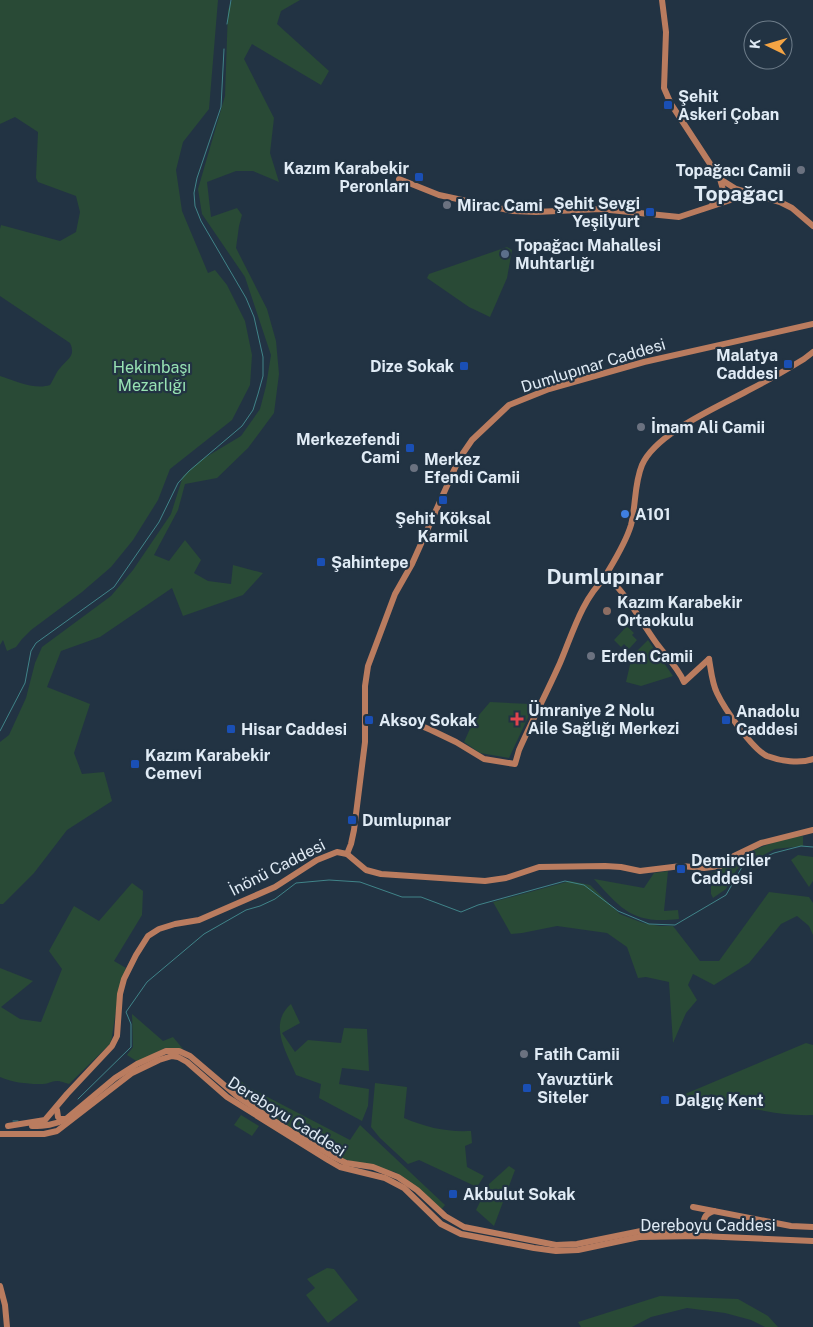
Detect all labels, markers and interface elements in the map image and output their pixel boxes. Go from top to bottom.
north arrow [743,20,793,70]
text: K [747,38,763,50]
place label: Şehit Askeri Çoban [678,87,779,124]
marker: Şehit Askeri Çoban [662,99,674,111]
place label: Kazım Karabekir Peronları [284,159,409,196]
place label: Topağacı Camii [676,161,791,180]
marker: Topağacı Camii [795,164,807,176]
marker: Kazım Karabekir Peronları [413,171,425,183]
district label: Topağacı [694,181,784,206]
place label: Şehit Sevgi Yeşilyurt [553,194,640,231]
place label: Mirac Cami [457,196,543,215]
marker: Mirac Cami [441,199,453,211]
marker: Şehit Sevgi Yeşilyurt [644,206,656,218]
place label: Topağacı Mahallesi Muhtarlığı [515,236,661,273]
marker: Topağacı Mahallesi Muhtarlığı [499,248,511,260]
street label: Dumlupınar Caddesi [519,334,668,396]
place label: Malatya Caddesi [716,346,778,383]
place label: Dize Sokak [370,357,454,376]
park label: Hekimbaşı Mezarlığı [113,358,191,395]
marker: Malatya Caddesi [782,358,794,370]
marker: Dize Sokak [458,360,470,372]
place label: İmam Ali Camii [651,417,765,437]
marker: İmam Ali Camii [635,421,647,433]
place label: Merkezefendi Cami [296,430,400,467]
marker: Merkezefendi Cami [404,442,416,454]
place label: Merkez Efendi Camii [424,450,520,487]
marker: Merkez Efendi Camii [408,462,420,474]
marker: Şehit Köksal Karmil [437,494,449,506]
place label: A101 [635,505,671,524]
marker: A101 [619,508,631,520]
place label: Şehit Köksal Karmil [395,509,491,546]
place label: Şahintepe [331,553,409,572]
marker: Şahintepe [315,556,327,568]
district label: Dumlupınar [546,564,664,589]
place label: Kazım Karabekir Ortaokulu [617,593,743,630]
marker: Kazım Karabekir Ortaokulu [601,605,613,617]
place label: Erden Camii [601,647,693,666]
marker: Erden Camii [585,650,597,662]
place label: Ümraniye 2 Nolu Aile Sağlığı Merkezi [528,699,679,738]
place label: Anadolu Caddesi [736,702,800,739]
place label: Aksoy Sokak [379,711,477,730]
marker: Ümraniye 2 Nolu Aile Sağlığı Merkezi [510,712,524,726]
marker: Aksoy Sokak [363,714,375,726]
marker: Anadolu Caddesi [720,714,732,726]
place label: Hisar Caddesi [241,720,347,739]
marker: Hisar Caddesi [225,723,237,735]
place label: Kazım Karabekir Cemevi [145,746,271,783]
marker: Kazım Karabekir Cemevi [129,758,141,770]
place label: Dumlupınar [362,811,452,830]
marker: Dumlupınar [346,814,358,826]
street label: İnönü Caddesi [226,834,328,900]
place label: Demirciler Caddesi [691,851,771,888]
marker: Demirciler Caddesi [675,863,687,875]
place label: Fatih Camii [534,1045,620,1064]
marker: Fatih Camii [518,1048,530,1060]
place label: Yavuztürk Siteler [537,1070,613,1107]
street label: Dereboyu Caddesi [224,1072,349,1160]
marker: Yavuztürk Siteler [521,1082,533,1094]
place label: Dalgıç Kent [675,1091,764,1110]
marker: Dalgıç Kent [659,1094,671,1106]
place label: Akbulut Sokak [463,1185,576,1204]
marker: Akbulut Sokak [447,1188,459,1200]
street label: Dereboyu Caddesi [640,1216,776,1235]

